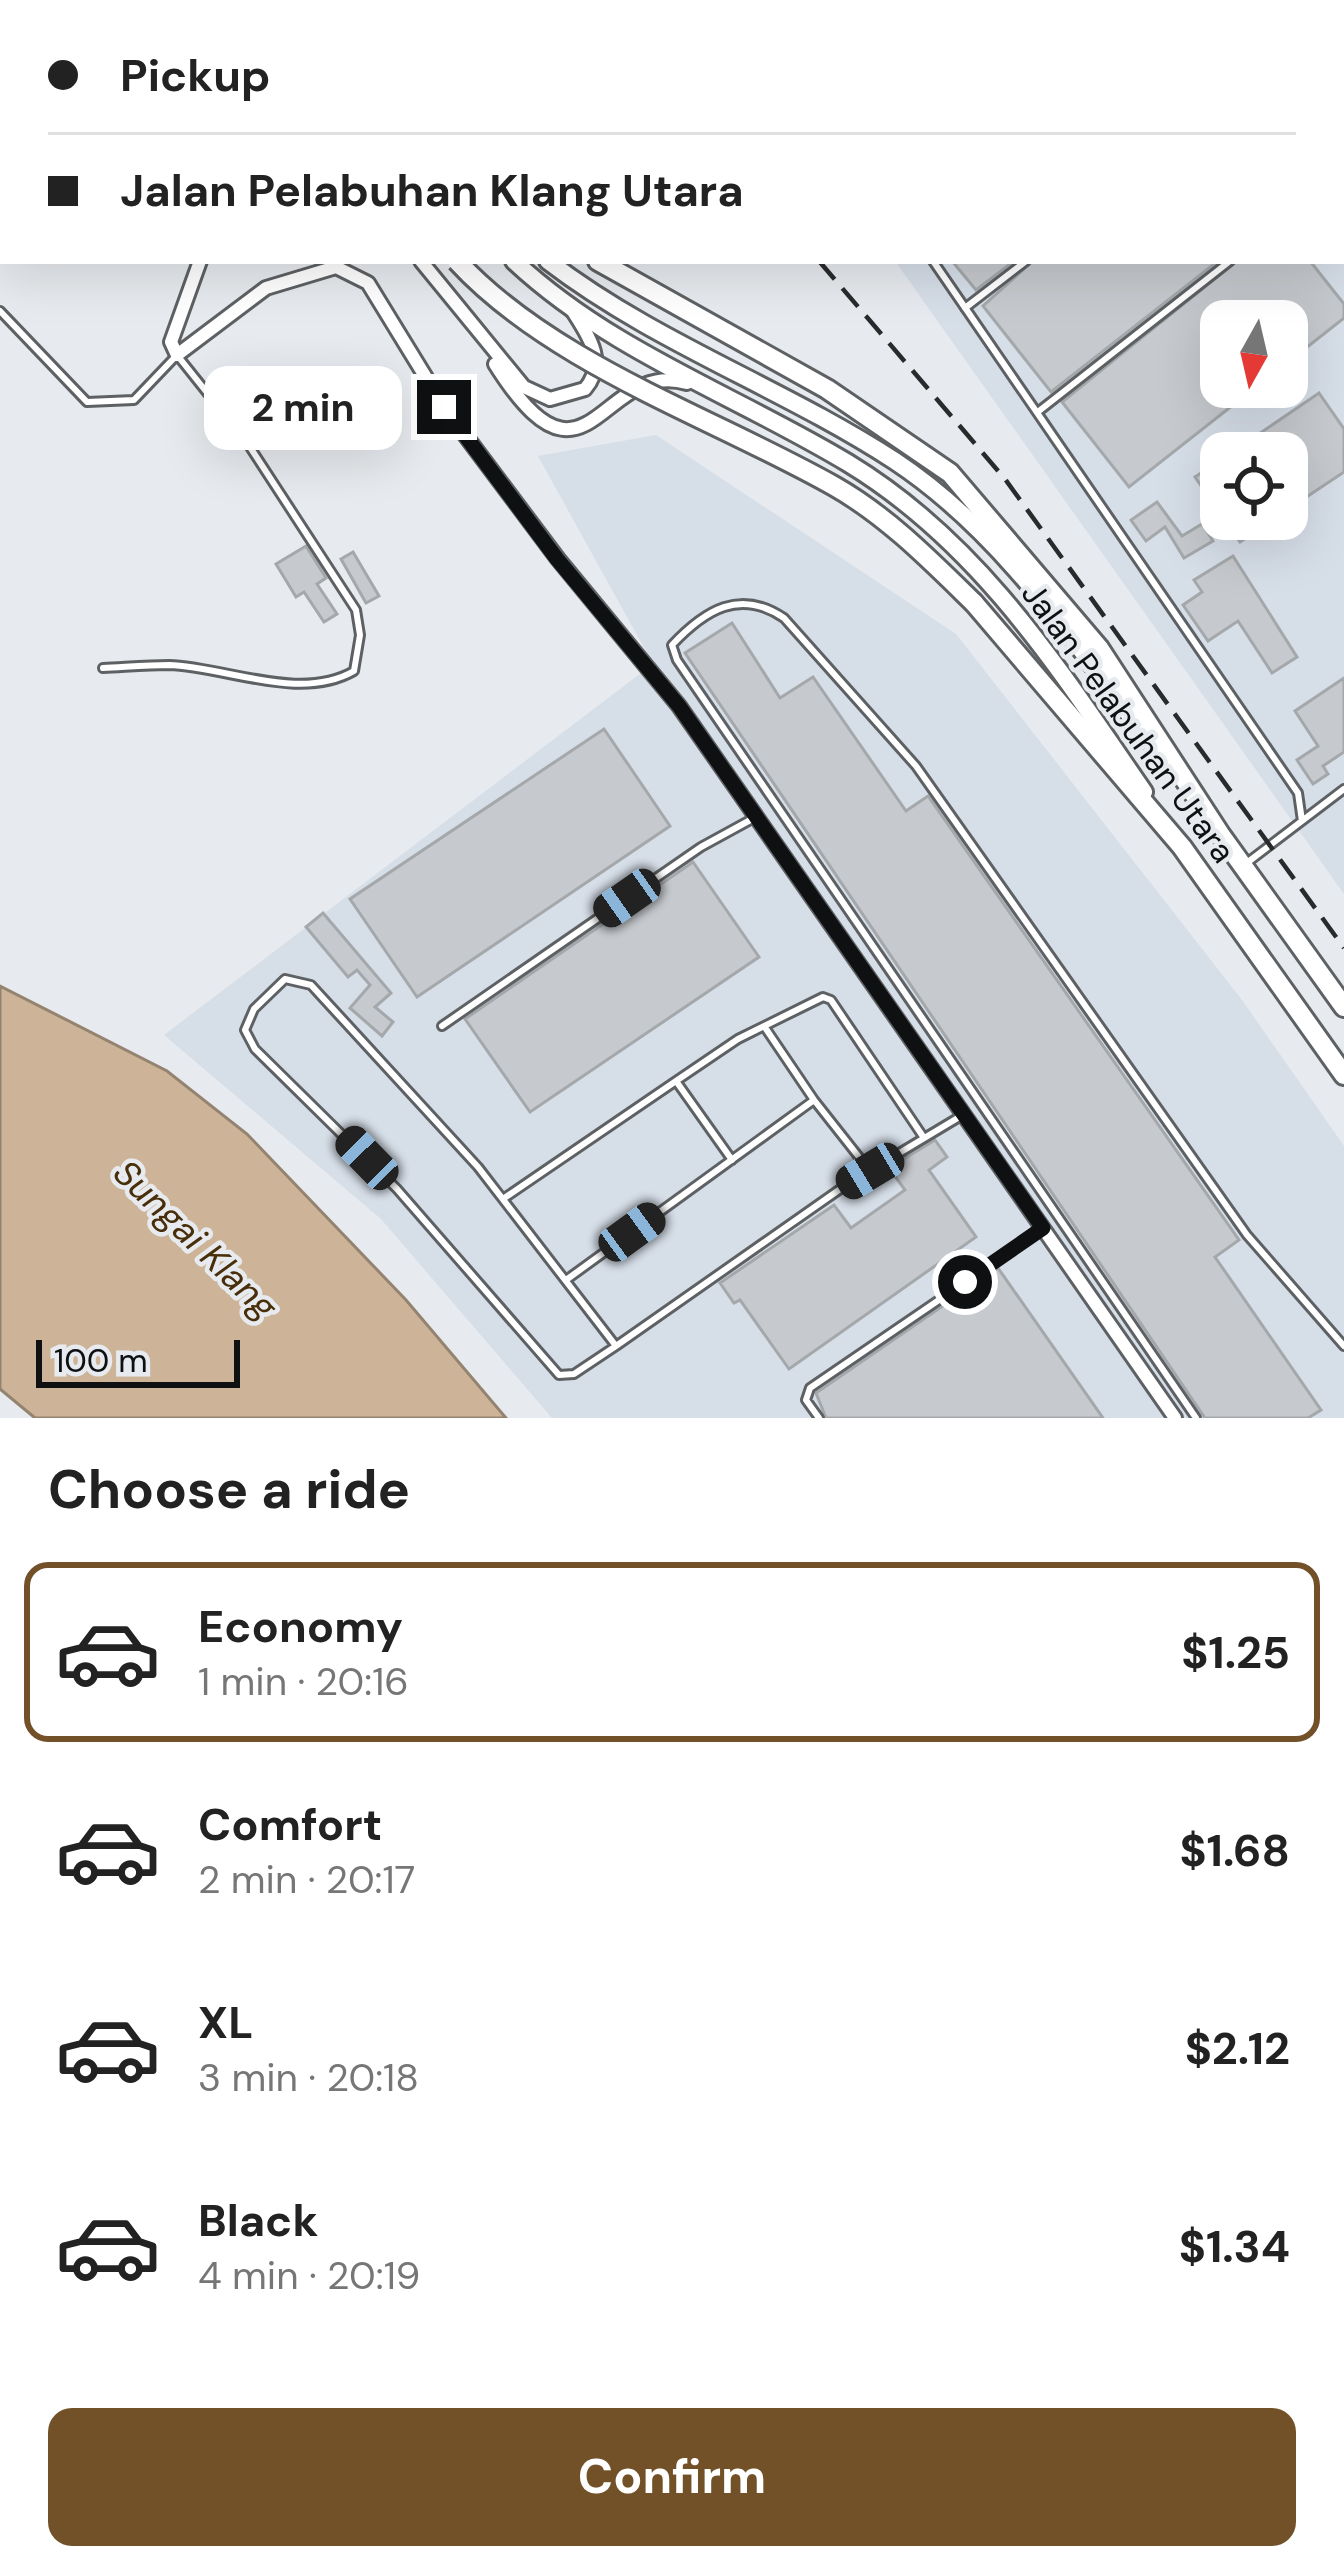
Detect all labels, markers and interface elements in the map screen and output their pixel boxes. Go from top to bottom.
text: Pickup [120,46,270,105]
text: Jalan Pelabuhan Klang Utara [120,161,744,220]
north arrow [1200,300,1308,408]
map controls [1200,300,1308,540]
callout: 2 min [204,365,402,449]
route end [417,380,471,434]
text: 2 min [251,382,355,433]
button: locate [1200,432,1308,540]
street label: Jalan Pelabuhan Utara [1012,573,1245,871]
car [587,863,667,933]
car [329,1120,405,1196]
car [830,1137,910,1205]
water label: Sungai Klang [104,1149,288,1330]
car [592,1196,672,1268]
route start [938,1255,992,1309]
scale bar [36,1334,240,1387]
text: 100 m [54,1339,148,1382]
text: Choose a ride [48,1454,410,1525]
text: Economy [198,1597,403,1656]
icon: car [54,1598,162,1706]
text: $1.25 [1181,1623,1290,1682]
text: 1 min · 20:16 [198,1656,409,1707]
text: Comfort [198,1795,382,1854]
icon: car [54,1796,162,1904]
text: $1.68 [1179,1821,1290,1880]
text: 2 min · 20:17 [198,1854,415,1905]
text: XL [198,1993,253,2052]
icon: car [54,1994,162,2102]
text: $2.12 [1185,2019,1290,2078]
text: 3 min · 20:18 [198,2052,419,2103]
text: Black [198,2191,318,2250]
icon: car [54,2192,162,2300]
text: $1.34 [1179,2217,1290,2276]
text: 4 min · 20:19 [198,2250,420,2301]
button: Confirm [48,2408,1296,2546]

